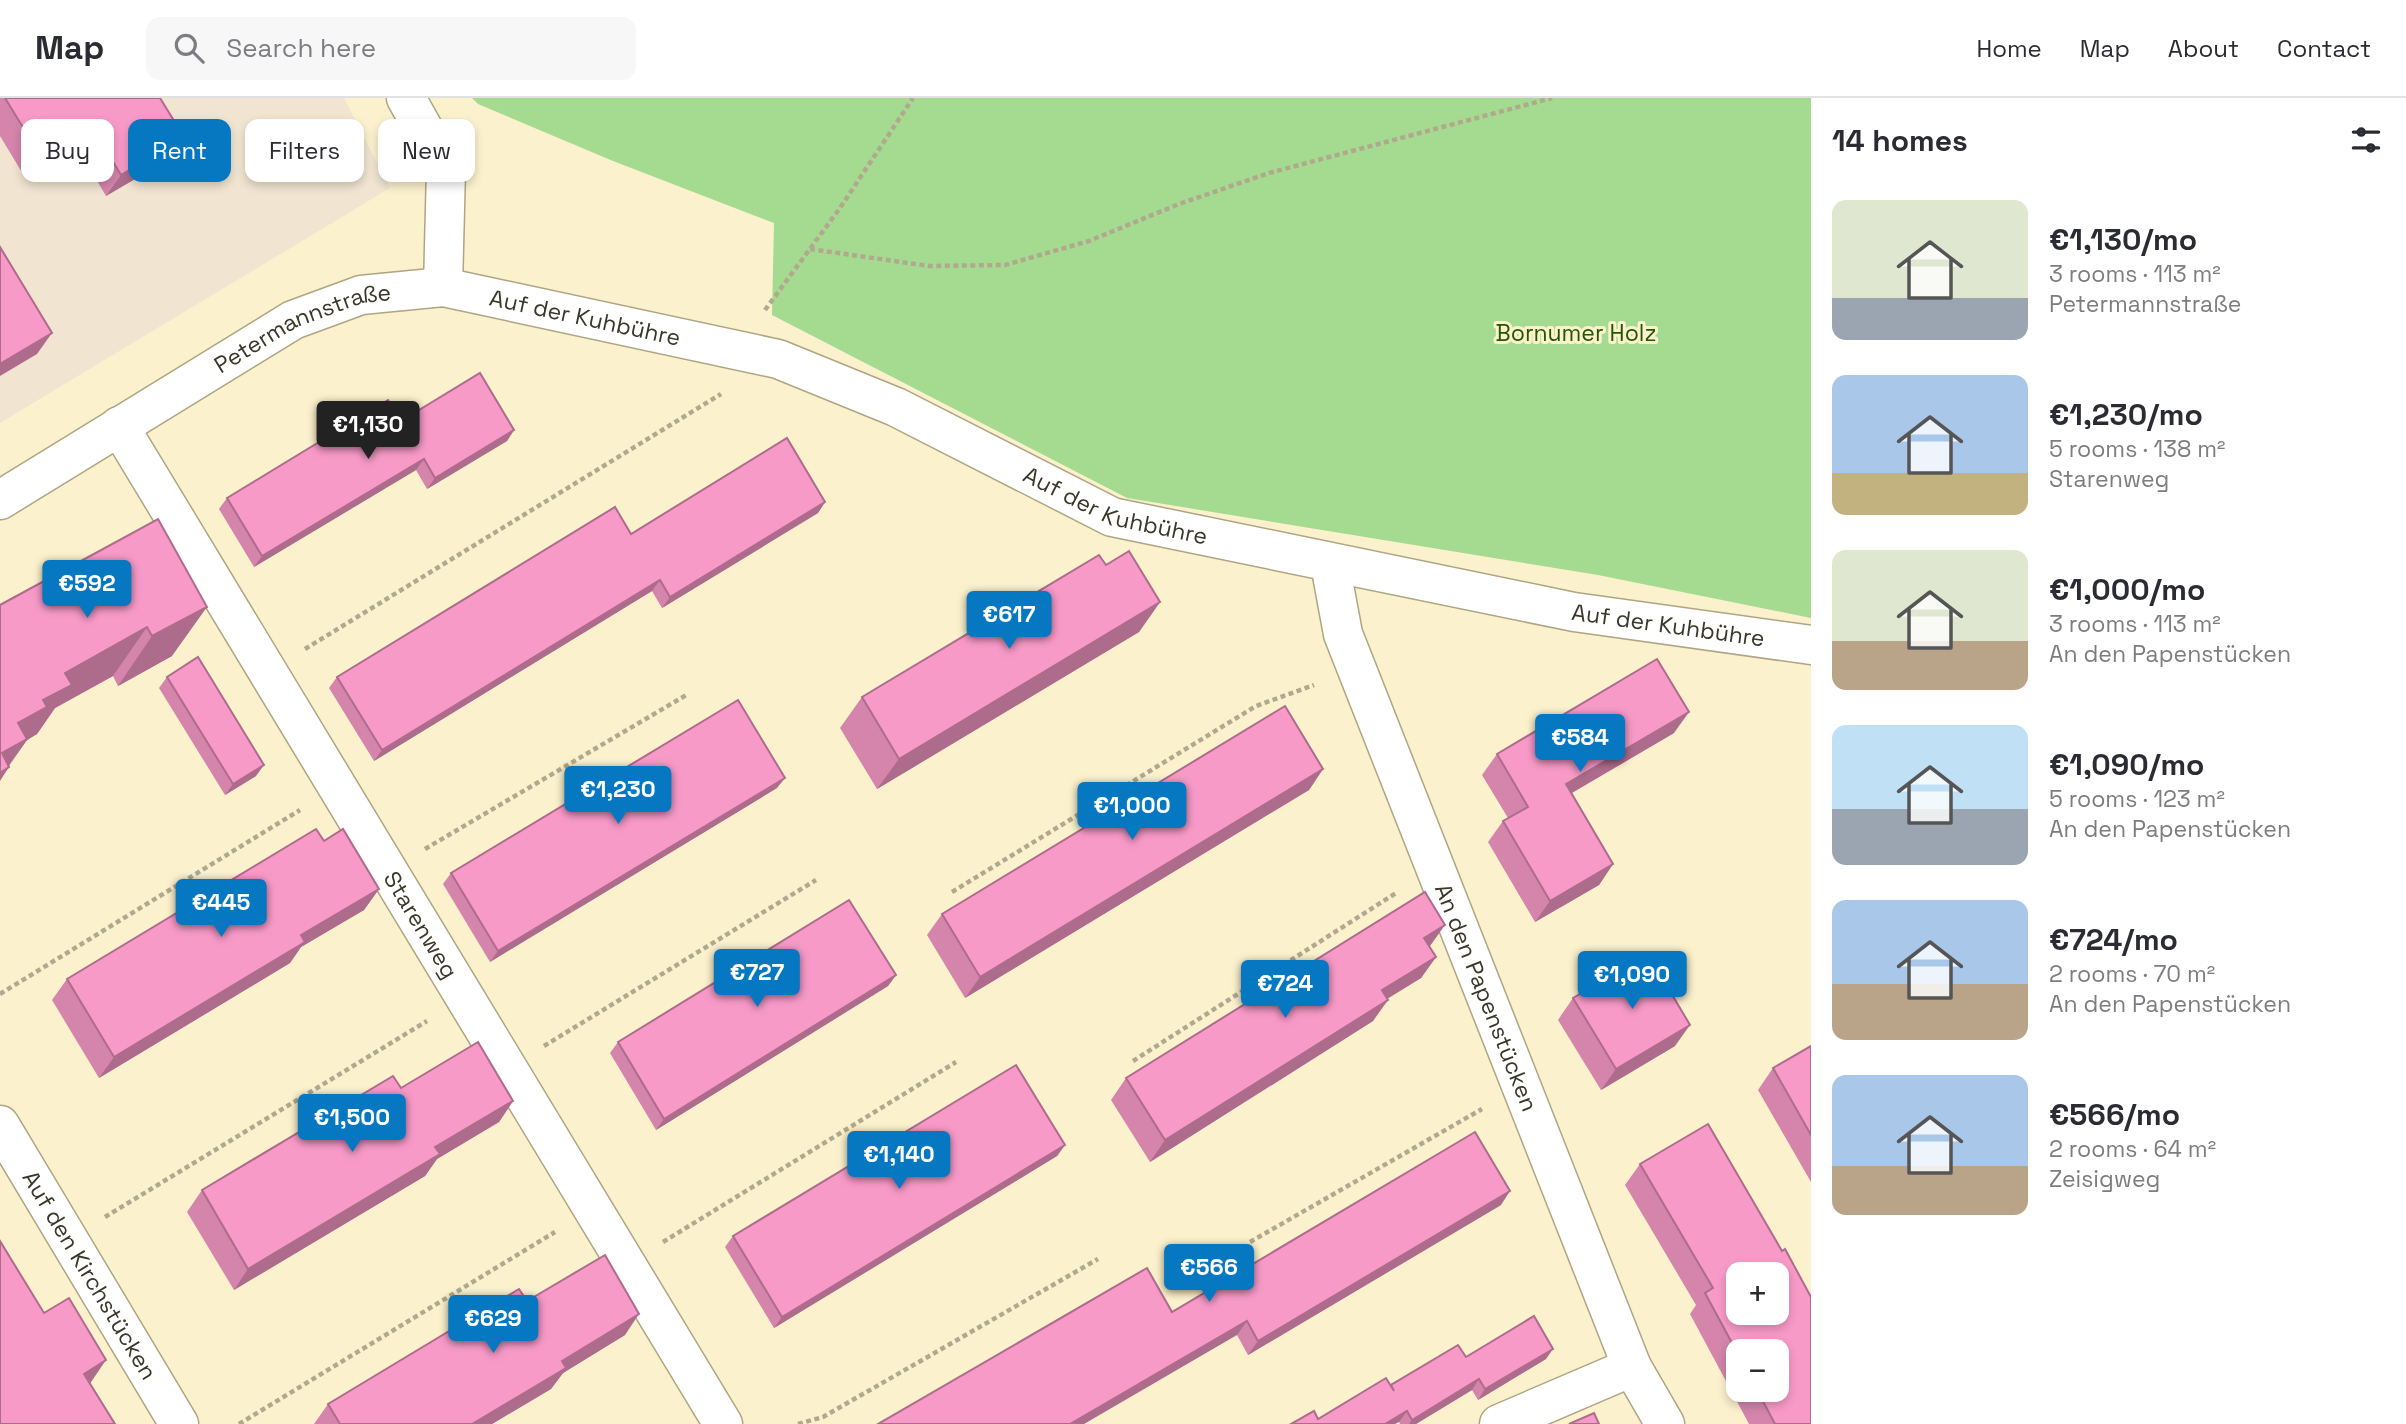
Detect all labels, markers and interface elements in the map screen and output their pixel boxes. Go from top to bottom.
search box [146,17,636,80]
text: Map [35,27,104,69]
icon: search [170,29,208,67]
text: Search here [226,31,376,65]
text: Home [1976,33,2042,64]
text: Map [2080,33,2130,64]
text: About [2168,33,2239,64]
text: Contact [2277,33,2371,64]
chip: Buy [21,119,114,182]
chip: Rent [128,119,231,182]
chip: Filters [245,119,364,182]
chip: New [378,119,475,182]
text: 14 homes [1832,121,1968,160]
icon: filters [2347,121,2385,159]
text: €1,130/mo [2049,220,2197,259]
icon: home [1888,228,1972,312]
text: 3 rooms · 113 m² [2049,259,2221,289]
street label: Petermannstraße [208,277,392,380]
street label: Auf der Kuhbühre [487,282,683,353]
text: Petermannstraße [2049,289,2241,319]
park label: Bornumer Holz [1496,318,1656,348]
text: €1,230/mo [2049,395,2203,434]
pin: €1,130 [311,402,425,461]
icon: home [1888,403,1972,487]
text: €1,130 [333,409,403,439]
text: 5 rooms · 138 m² [2049,434,2225,464]
street label: Auf der Kuhbühre [1018,459,1210,551]
text: Starenweg [2049,464,2169,494]
pin: €592 [46,560,128,620]
text: €592 [58,568,116,598]
text: €1,000/mo [2049,570,2205,609]
icon: home [1888,578,1972,662]
pin: €617 [968,592,1050,651]
street label: Auf der Kuhbühre [1570,597,1767,653]
text: €617 [983,599,1035,629]
text: 3 rooms · 113 m² [2049,609,2221,639]
text: An den Papenstücken [2049,639,2291,669]
pin: €584 [1539,714,1621,774]
text: €584 [1551,722,1609,752]
text: €1,090/mo [2049,745,2204,784]
icon: home [1888,753,1972,837]
pin: €1,230 [561,766,675,826]
text: €1,230 [580,774,656,804]
pin: €1,000 [1075,782,1189,842]
text: 5 rooms · 123 m² [2049,784,2225,814]
text: €1,000 [1093,790,1171,820]
text: An den Papenstücken [2049,814,2291,844]
street label: Starenweg [377,866,465,984]
street label: An den Papenstücken [1428,879,1545,1116]
pin: €445 [180,880,262,939]
text: €445 [192,887,250,917]
text: €724/mo [2049,920,2178,959]
icon: home [1888,928,1972,1012]
pin: €727 [716,950,798,1009]
pin: €1,090 [1575,951,1689,1011]
text: €727 [730,957,784,987]
text: €1,090 [1594,959,1670,989]
text: 2 rooms · 70 m² [2049,959,2215,989]
pin: €724 [1244,960,1326,1020]
text: €724 [1257,968,1313,998]
text: An den Papenstücken [2049,989,2291,1019]
pin: €1,500 [295,1094,409,1154]
text: €566/mo [2049,1095,2180,1134]
text: €1,500 [314,1102,390,1132]
icon: home [1888,1103,1972,1187]
pin: €1,140 [842,1132,956,1191]
text: 2 rooms · 64 m² [2049,1134,2216,1164]
text: €1,140 [863,1139,935,1169]
text: Zeisigweg [2049,1164,2160,1194]
street label: Auf den Kirchstücken [16,1165,164,1385]
pin: €566 [1168,1244,1250,1304]
text: €566 [1180,1252,1238,1282]
map controls [1726,1262,1789,1402]
button: + [1726,1262,1789,1325]
pin: €629 [452,1296,534,1355]
text: €629 [464,1303,522,1333]
button: − [1726,1339,1789,1402]

